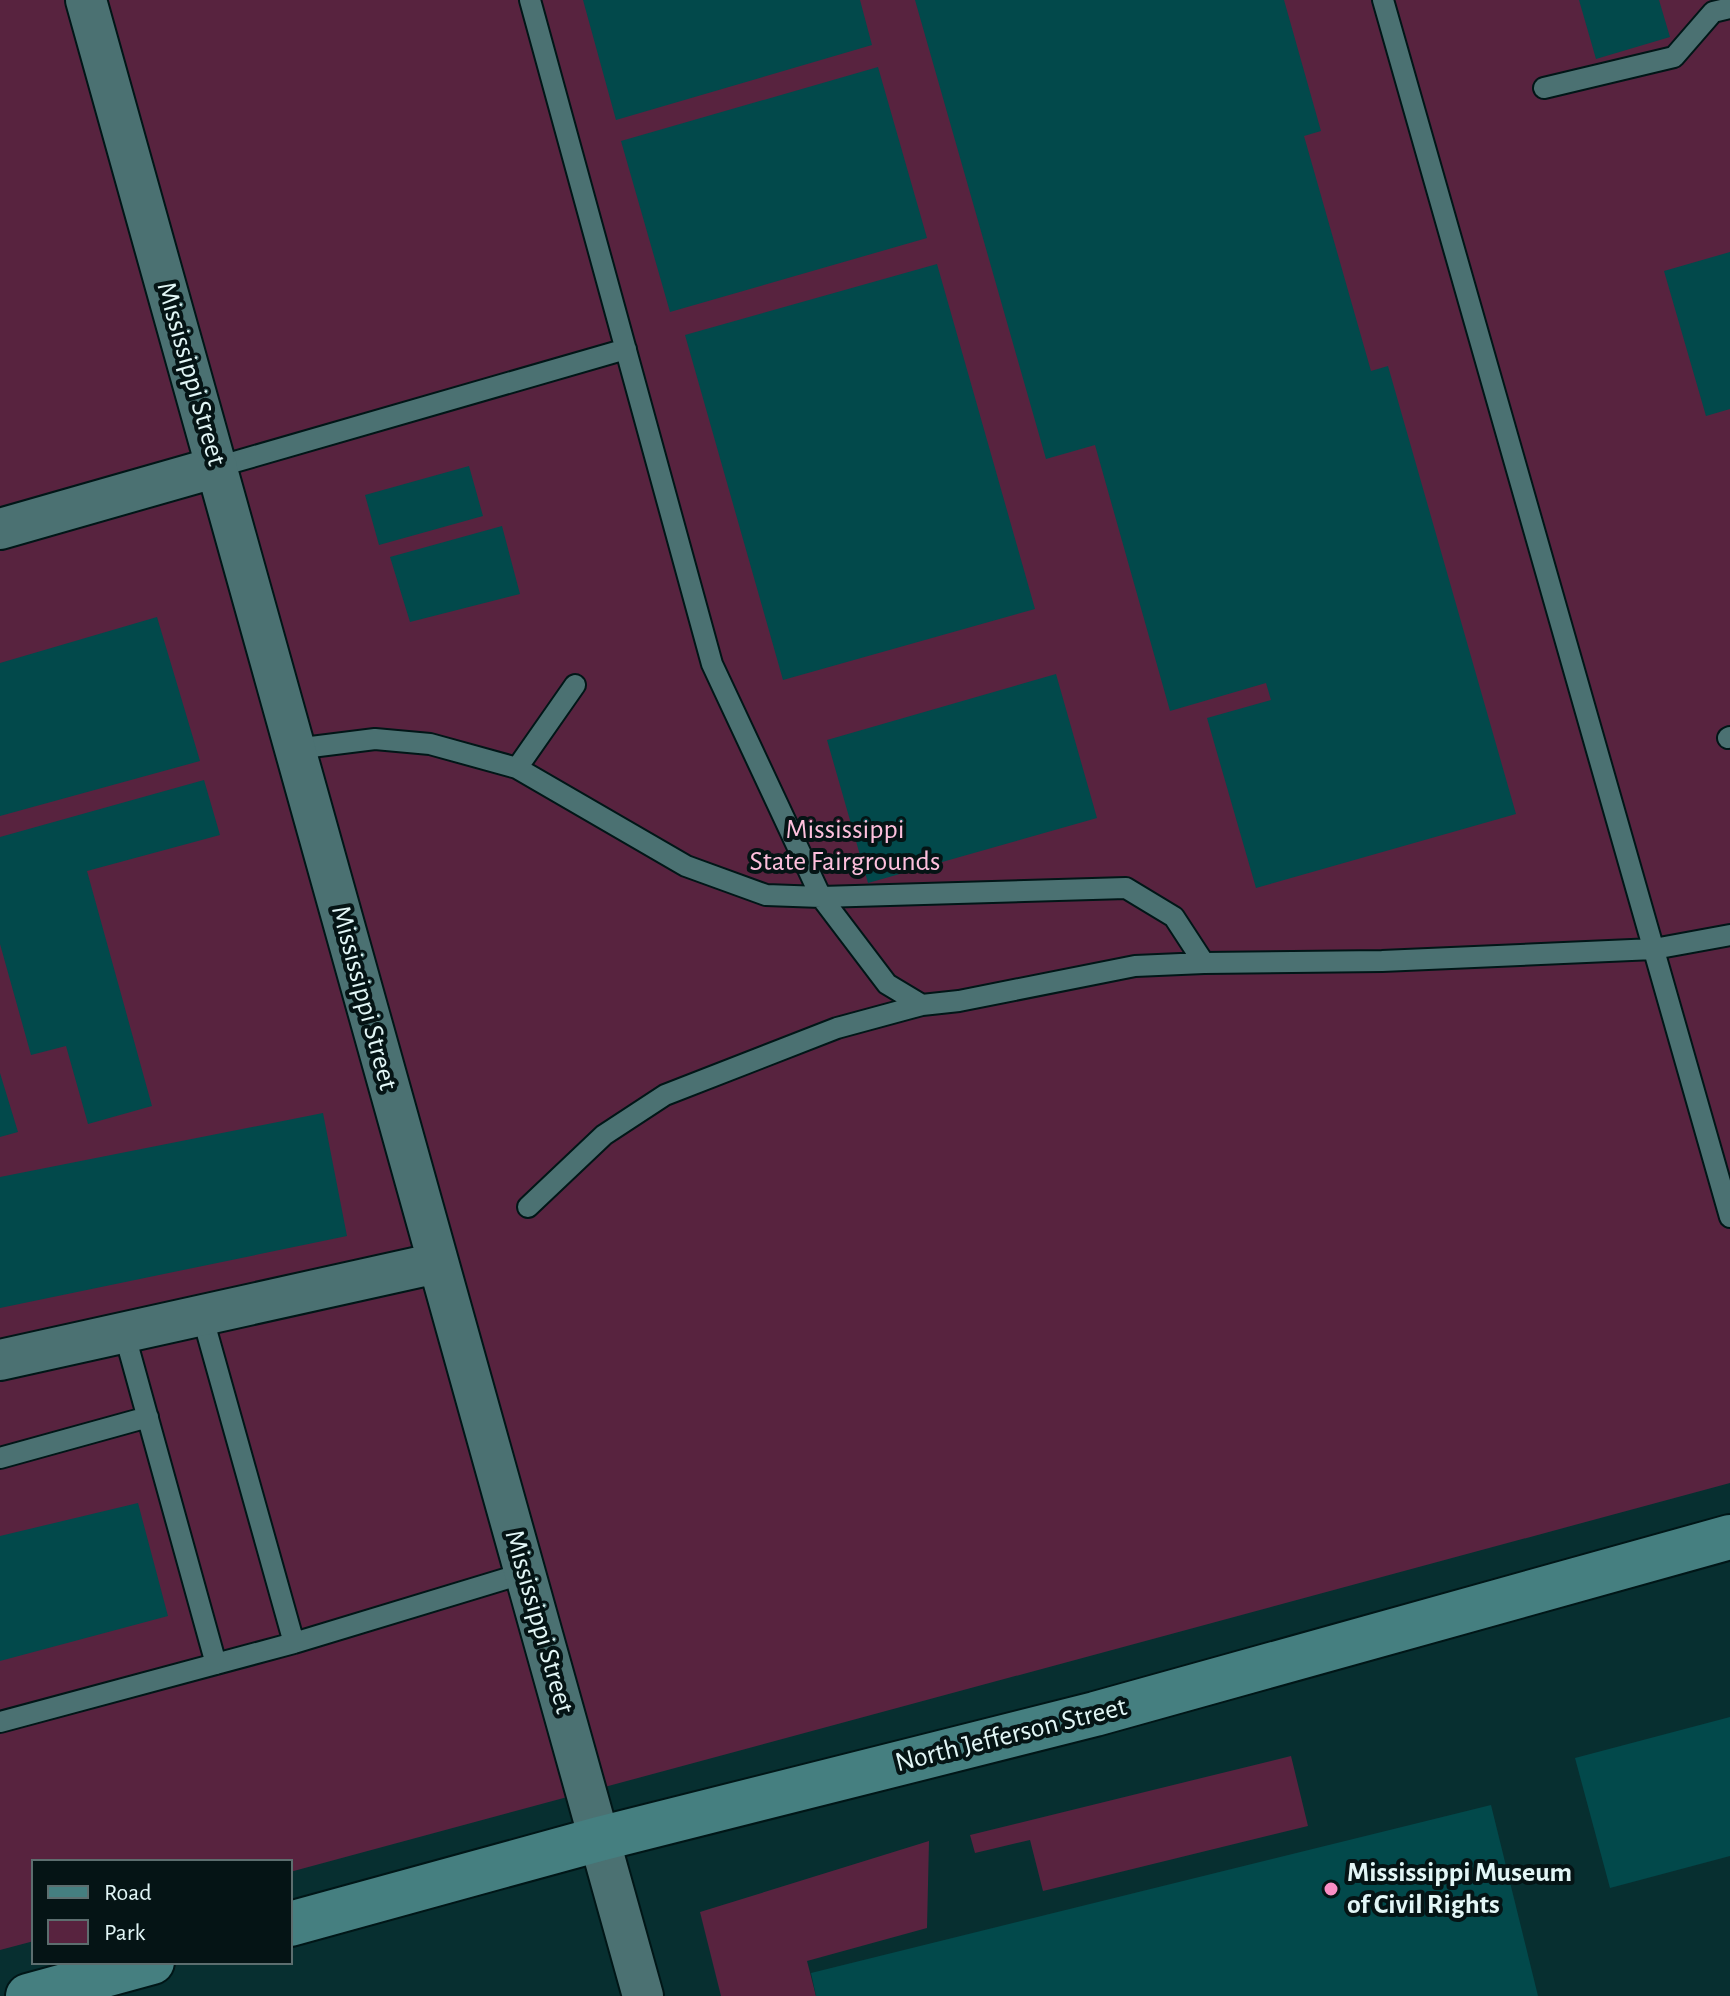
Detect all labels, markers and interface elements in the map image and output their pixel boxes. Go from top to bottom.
street label: Mississippi Street [151,279,231,469]
park label: Mississippi State Fairgrounds [750,816,940,876]
street label: Mississippi Street [326,903,402,1093]
street label: Mississippi Street [499,1527,579,1717]
street label: North Jefferson Street [892,1693,1130,1777]
place label: Mississippi Museum of Civil Rights [1347,1859,1572,1919]
legend [32,1860,292,1964]
marker: Mississippi Museum of Civil Rights [1322,1880,1340,1898]
text: Road [104,1881,152,1905]
text: Park [104,1921,145,1945]

